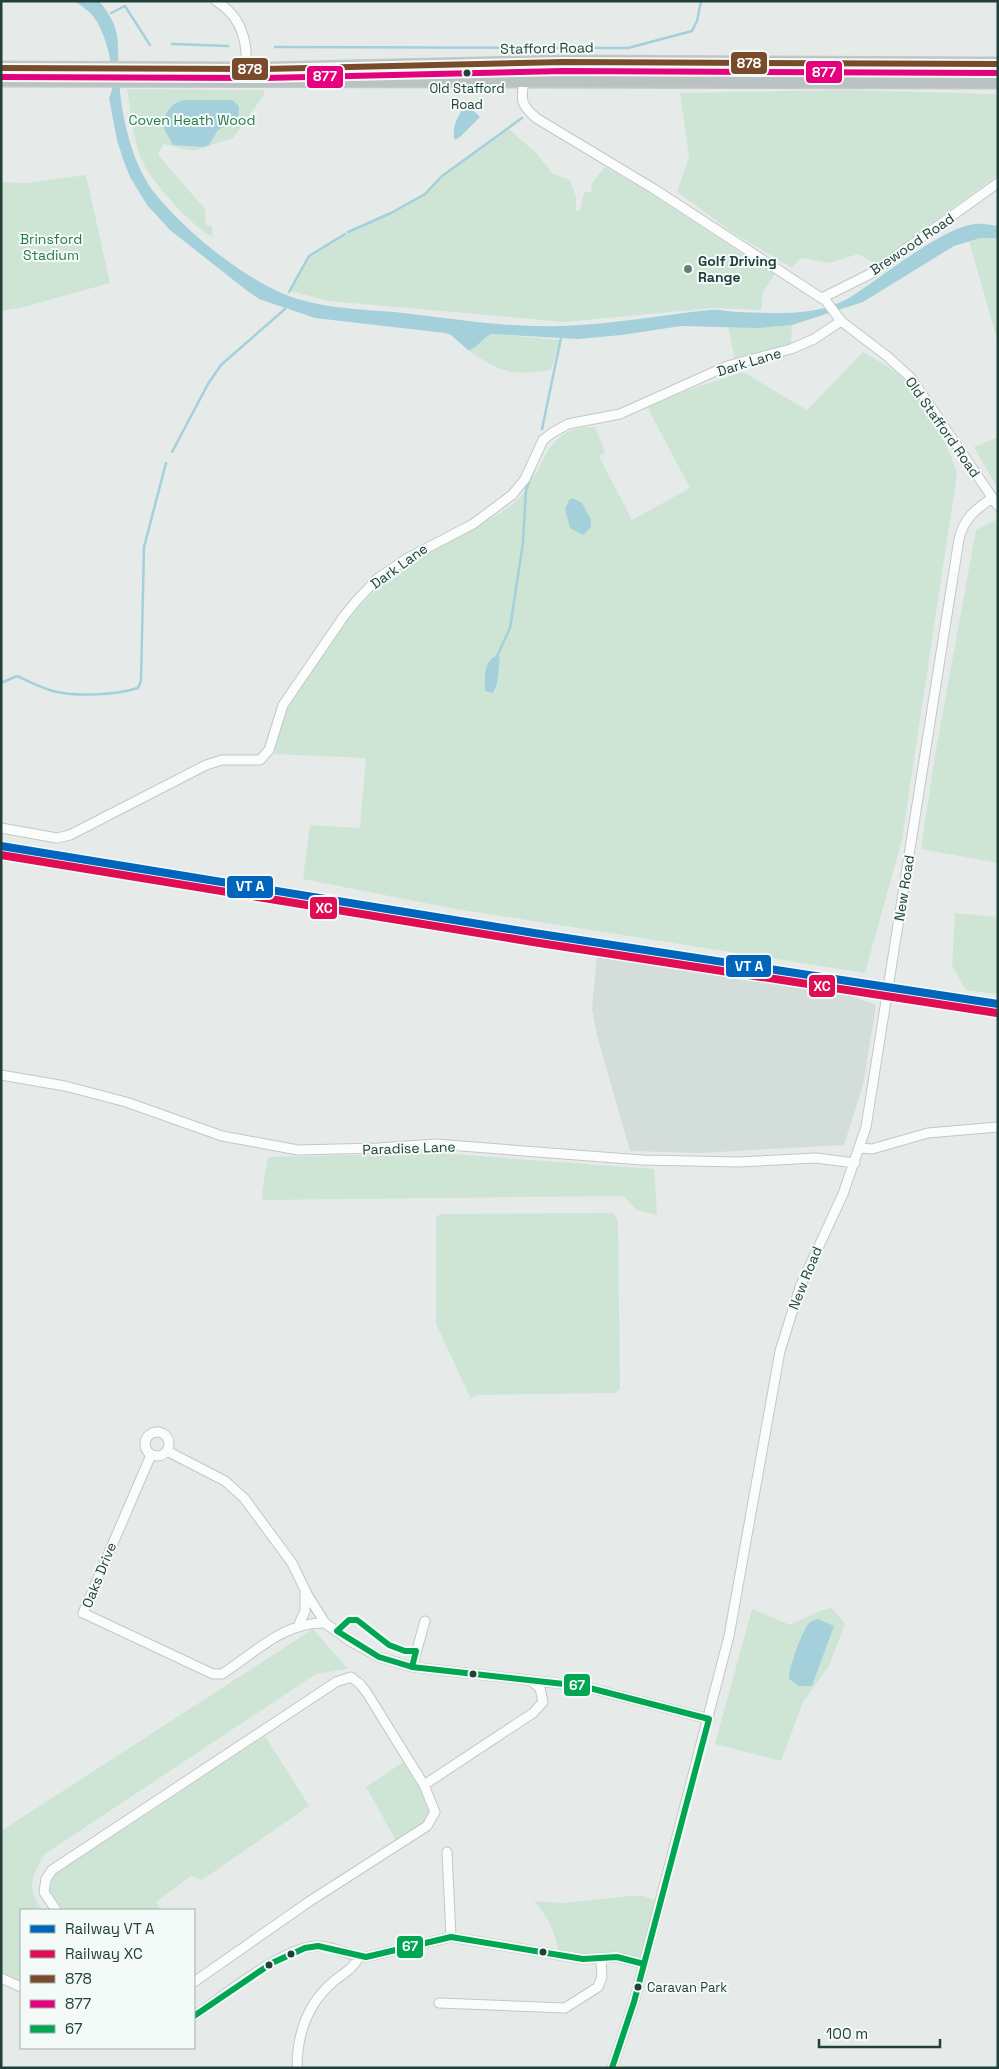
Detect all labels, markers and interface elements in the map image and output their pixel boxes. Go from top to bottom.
street label: Stafford Road [500,38,594,58]
line badge: 878 [730,51,768,75]
text: 878 [737,54,762,72]
line badge: 878 [231,57,269,81]
text: 878 [238,60,263,78]
line badge: 877 [805,60,843,84]
text: 877 [812,63,836,81]
line badge: 877 [306,65,344,89]
text: 877 [313,67,337,85]
marker: Old Stafford Road [462,68,472,78]
place label: Old Stafford Road [429,80,505,113]
park label: Coven Heath Wood [128,111,256,129]
street label: Brewood Road [866,209,958,279]
park label: Brinsford Stadium [20,230,82,264]
place label: Golf Driving Range [698,252,777,286]
marker: Golf Driving Range [682,263,694,275]
street label: Dark Lane [715,344,783,380]
street label: Old Stafford Road [901,373,985,481]
street label: Dark Lane [367,539,431,593]
street label: New Road [890,854,918,922]
line badge: VT A [226,875,274,899]
text: VT A [236,877,264,895]
line badge: XC [309,896,338,920]
text: XC [315,899,333,917]
line badge: VT A [725,954,772,978]
text: VT A [735,957,763,975]
line badge: XC [808,974,836,998]
text: XC [813,977,831,995]
street label: Paradise Lane [362,1137,456,1159]
street label: New Road [784,1244,826,1312]
street label: Oaks Drive [78,1540,120,1610]
unlabelled marker [468,1669,478,1679]
line badge: 67 [563,1673,591,1697]
text: 67 [569,1676,585,1694]
legend [20,1909,195,2049]
text: Railway VT A [65,1919,155,1938]
line badge: 67 [396,1935,424,1959]
text: 67 [402,1937,418,1955]
text: Railway XC [65,1944,143,1963]
unlabelled marker [538,1947,548,1957]
unlabelled marker [286,1949,296,1959]
unlabelled marker [264,1960,274,1970]
text: 878 [65,1969,92,1988]
place label: Caravan Park [647,1979,727,1996]
marker: Caravan Park [633,1982,643,1992]
text: 877 [65,1994,91,2013]
scale bar [819,2016,940,2048]
text: 67 [65,2019,82,2038]
text: 100 m [826,2024,868,2043]

